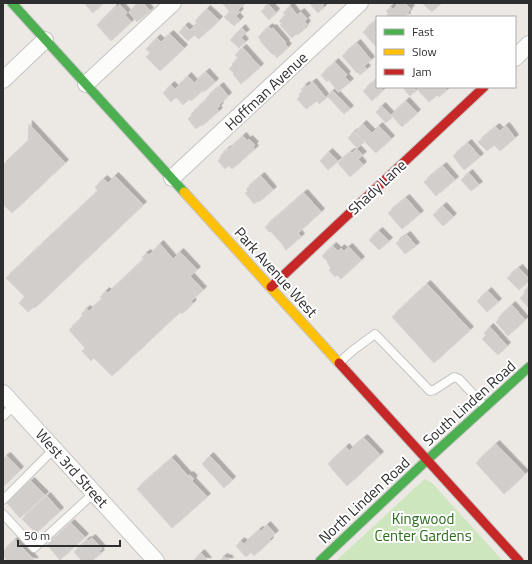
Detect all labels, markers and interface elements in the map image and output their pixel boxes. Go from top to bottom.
legend [376,16,516,88]
text: Fast [412,22,435,41]
text: Slow [412,42,437,61]
street label: Hoffman Avenue [219,46,313,136]
text: Jam [412,62,432,81]
street label: Shady Lane [343,154,411,220]
street label: Park Avenue West [229,222,324,323]
street label: South Linden Road [417,355,521,451]
street label: West 3rd Street [30,423,114,513]
street label: North Linden Road [313,451,415,549]
park label: Kingwood Center Gardens [374,507,472,547]
scale bar [18,522,120,548]
text: 50 m [24,526,50,545]

